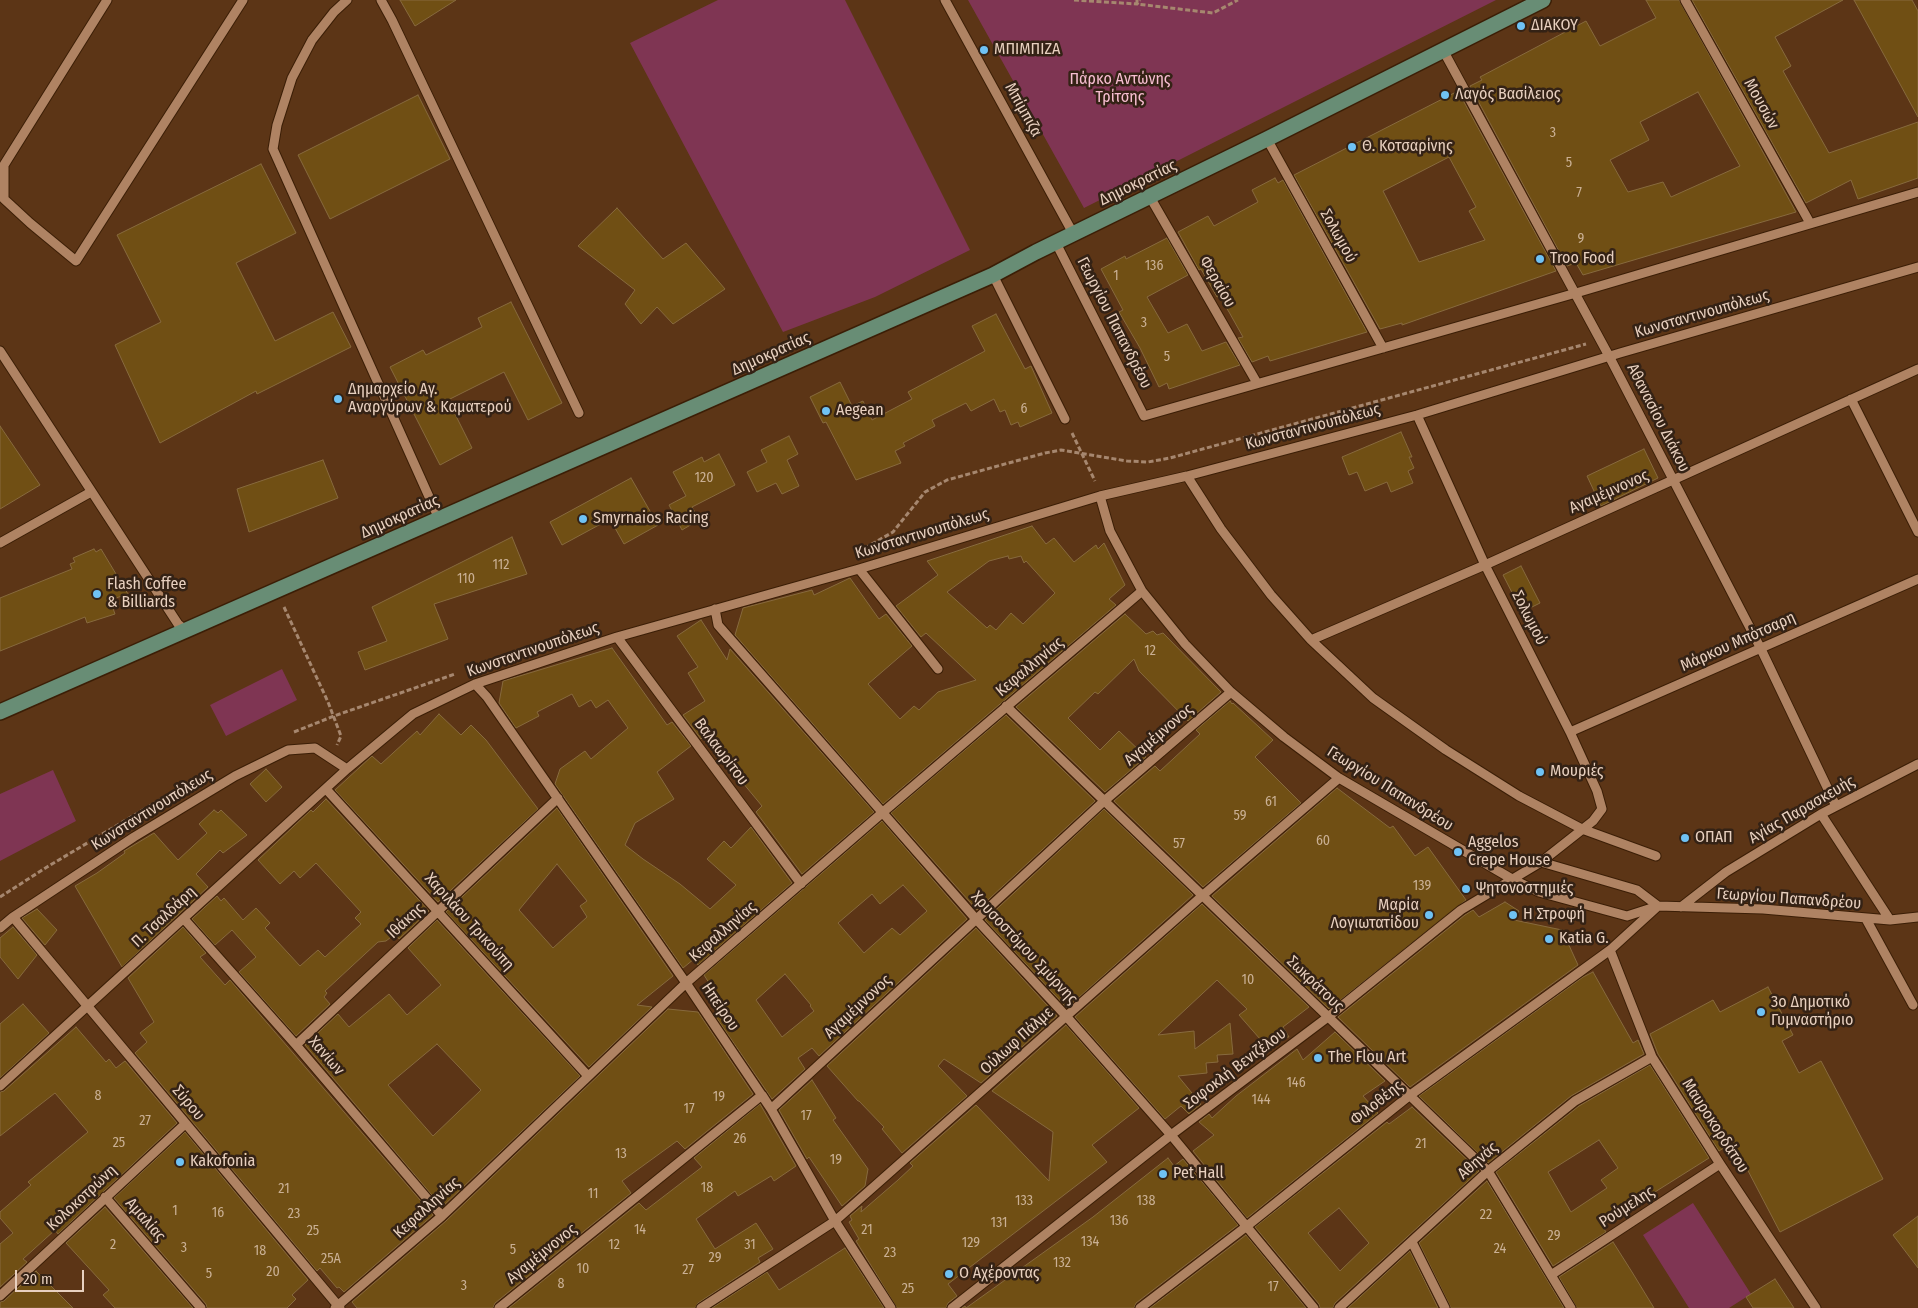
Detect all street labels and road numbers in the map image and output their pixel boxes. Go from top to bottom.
street label: Μουσών [1739,75,1783,133]
street label: Μπίμπιζα [1000,80,1046,140]
street label: Δημοκρατίας [1096,156,1180,210]
street label: Σολωμού [1315,206,1361,266]
street label: Φεραίου [1195,253,1239,311]
street label: Γεωργίου Παπανδρέου [1073,254,1155,392]
street label: Κωνσταντινουπόλεως [1633,286,1771,342]
street label: Δημοκρατίας [729,328,813,380]
street label: Αθανασίου Διάκου [1622,361,1694,475]
street label: Κωνσταντινουπόλεως [1244,400,1382,454]
street label: Αγαμέμνονος [1566,466,1652,518]
street label: Δημοκρατίας [358,491,442,543]
street label: Κωνσταντινουπόλεως [853,505,991,563]
street label: Σολωμού [1507,588,1551,648]
street label: Μάρκου Μπότσαρη [1677,608,1799,676]
street label: Κωνσταντινουπόλεως [464,618,602,682]
street label: Κεφαλληνίας [992,633,1068,701]
street label: Αγαμέμνονος [1121,700,1197,770]
street label: Βαλαωρίτου [690,715,752,789]
street label: Γεωργίου Παπανδρέου [1323,742,1457,836]
street label: Κωνσταντινουπόλεως [88,765,216,855]
street label: Αγίας Παρασκευής [1745,772,1859,848]
street label: Χαριλάου Τρικούπη [420,869,518,975]
street label: Π. Τσαλδάρη [128,882,200,952]
street label: Γεωργίου Παπανδρέου [1716,884,1862,914]
street label: Χρυσοστόμου Σμύρνης [967,888,1081,1008]
street label: Κεφαλληνίας [686,898,760,966]
street label: Ιθάκης [383,899,429,943]
street label: Σωκράτους [1282,952,1348,1016]
street label: Αγαμέμνονος [820,971,896,1043]
street label: Ηπείρου [697,979,743,1035]
street label: Ούλωφ Πάλμε [977,1003,1057,1079]
street label: Σοφοκλή Βενιζέλου [1180,1024,1290,1114]
street label: Χανίων [304,1033,348,1079]
street label: Μαυροκορδάτου [1677,1075,1753,1177]
street label: Φιλοθέης [1347,1077,1407,1129]
street label: Σύρου [168,1081,208,1125]
street label: Αθηνάς [1454,1138,1502,1184]
street label: Κολοκοτρώνη [43,1161,121,1235]
street label: Κεφαλληνίας [390,1173,464,1243]
street label: Ρούμελης [1596,1182,1658,1232]
street label: Αμαλίας [121,1194,169,1246]
street label: Αγαμέμνονος [503,1220,581,1288]

